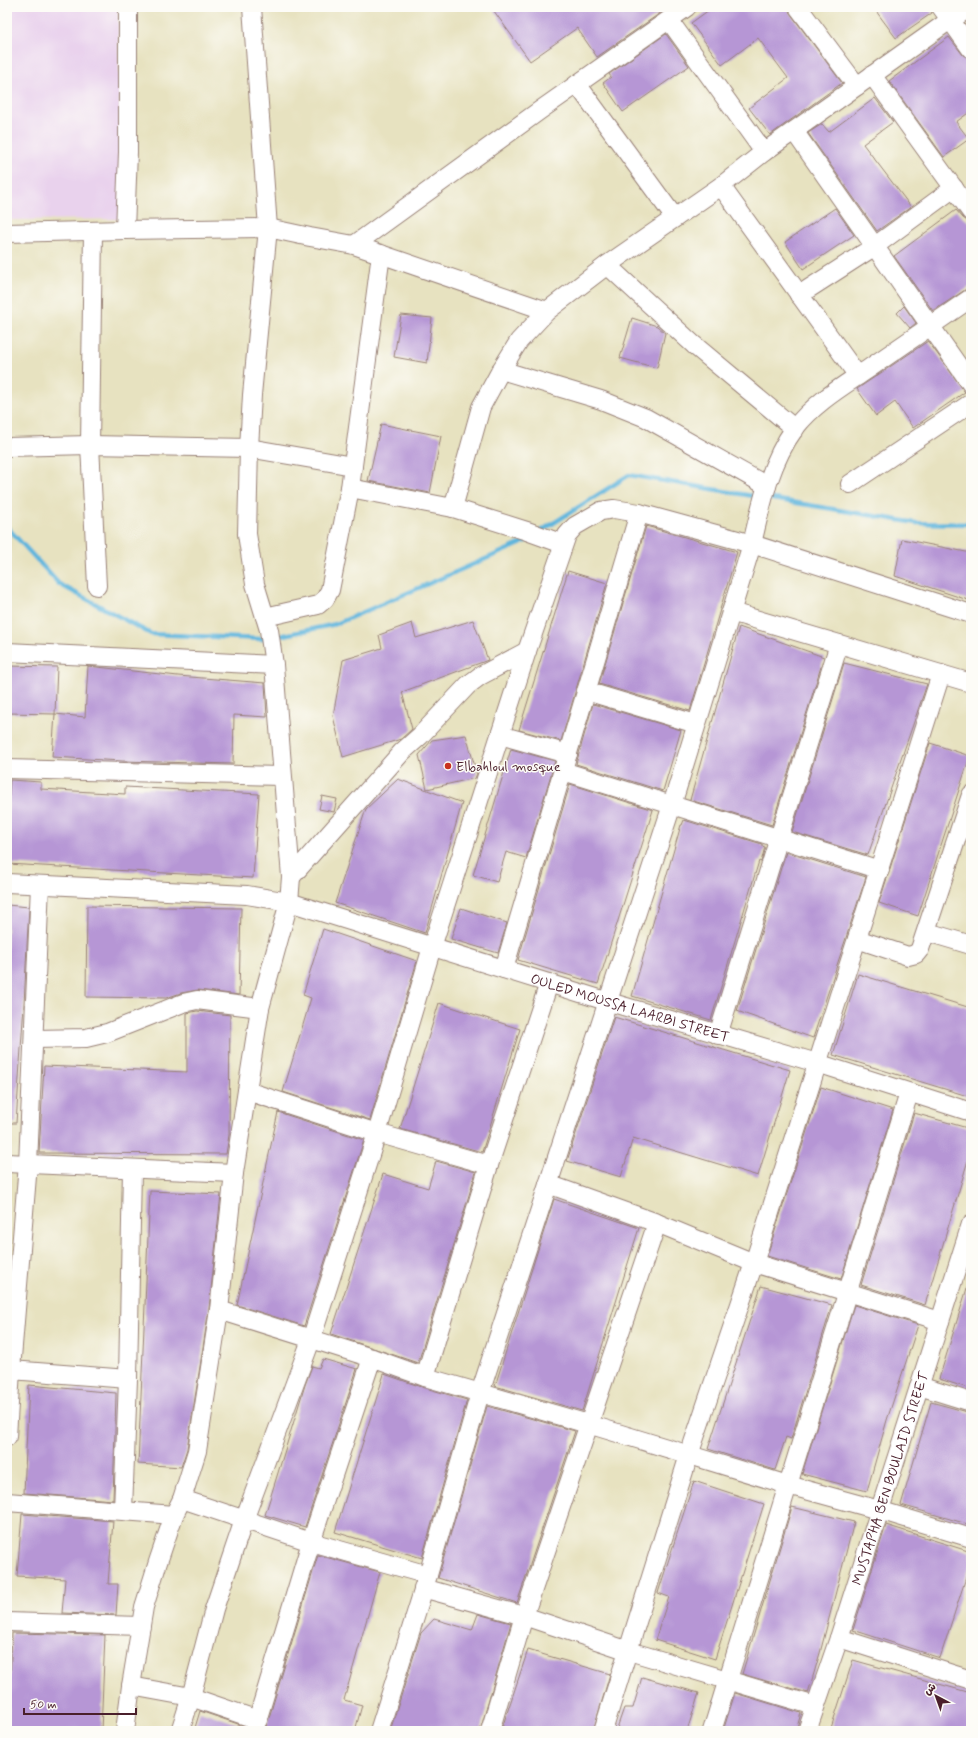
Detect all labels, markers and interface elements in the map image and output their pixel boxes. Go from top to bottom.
place label: Elbahloul mosque [456,758,561,776]
marker: Elbahloul mosque [443,761,453,771]
street label: OULED MOUSSA LAARBI STREET [528,970,731,1047]
street label: MUSTAPHA BEN BOULAID STREET [848,1369,933,1587]
north arrow [916,1676,956,1716]
text: ش [921,1680,939,1698]
scale bar [24,1690,136,1716]
text: 50 m [30,1697,57,1713]

